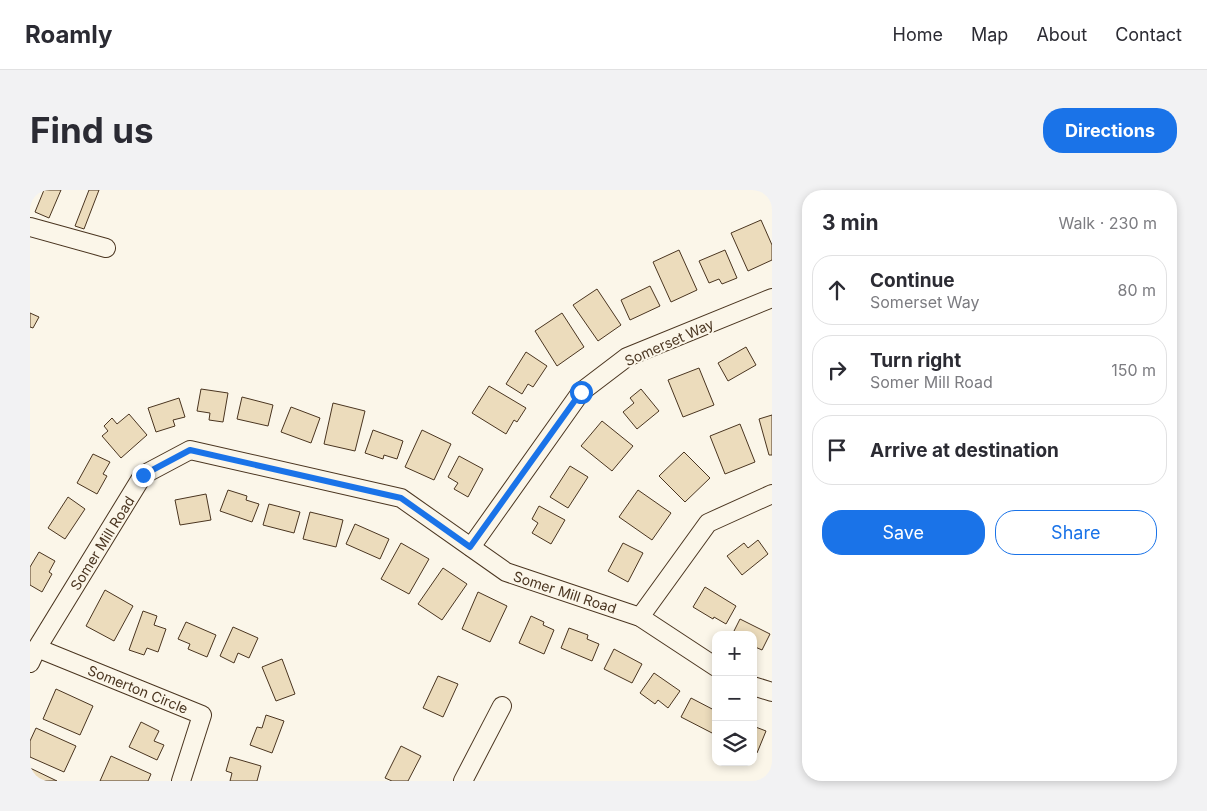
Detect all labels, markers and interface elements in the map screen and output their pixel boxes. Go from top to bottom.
text: Roamly [25,20,112,49]
text: Home [893,24,943,45]
text: Map [971,24,1008,45]
text: About [1036,24,1087,45]
text: Contact [1115,24,1182,45]
button: Directions [1043,108,1177,153]
text: Find us [30,109,154,151]
text: 3 min [822,210,878,235]
text: Walk · 230 m [1059,213,1157,233]
text: Continue [870,269,955,292]
icon: ahead [823,276,851,304]
text: 80 m [1117,280,1156,300]
text: Somerset Way [870,292,979,312]
street label: Somerset Way [622,315,716,369]
text: Turn right [870,349,961,372]
icon: right [823,356,851,384]
text: 150 m [1111,360,1156,380]
text: Somer Mill Road [870,372,993,392]
route start [570,381,593,404]
icon: arrive [823,436,851,464]
text: Arrive at destination [870,439,1059,462]
route end [132,464,155,487]
street label: Somer Mill Road [66,493,138,593]
button: Save [822,510,985,555]
button: Share [995,510,1157,555]
street label: Somer Mill Road [511,567,619,617]
map controls [712,631,757,766]
button: + [712,631,757,676]
street label: Somerton Circle [85,661,191,717]
button: − [712,676,757,721]
button: layers [712,721,757,766]

